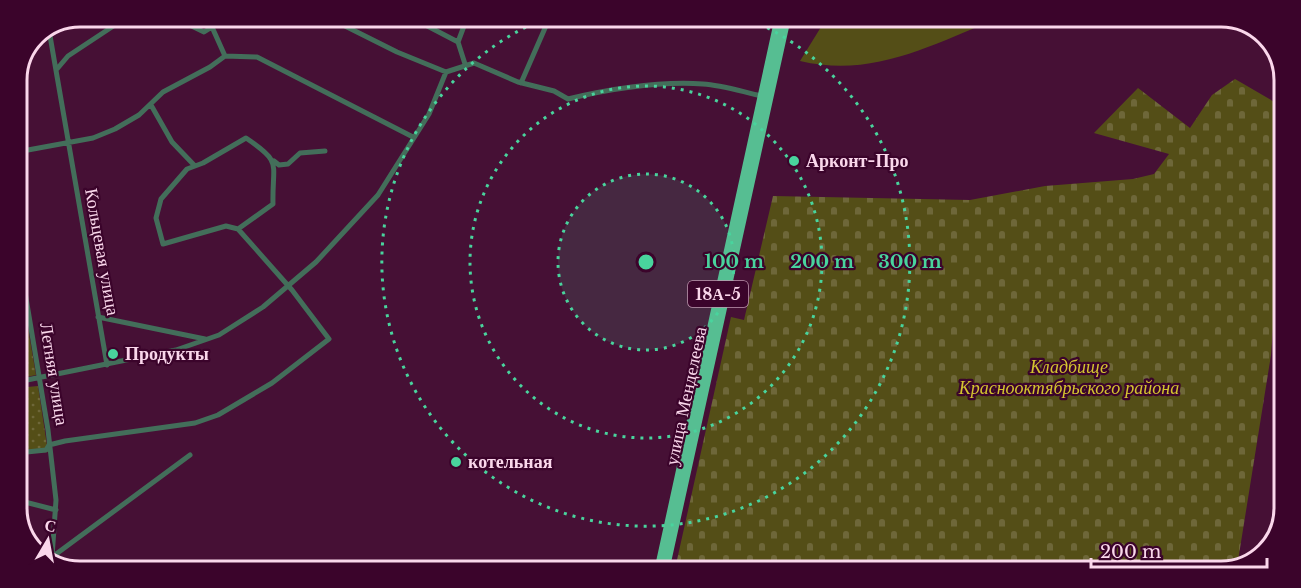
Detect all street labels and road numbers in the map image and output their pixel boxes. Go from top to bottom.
street label: Кольцевая улица [80,187,124,317]
road number: 18А-5 [688,281,748,307]
street label: Летняя улица [35,321,73,427]
street label: улица Менделеева [661,325,711,467]

